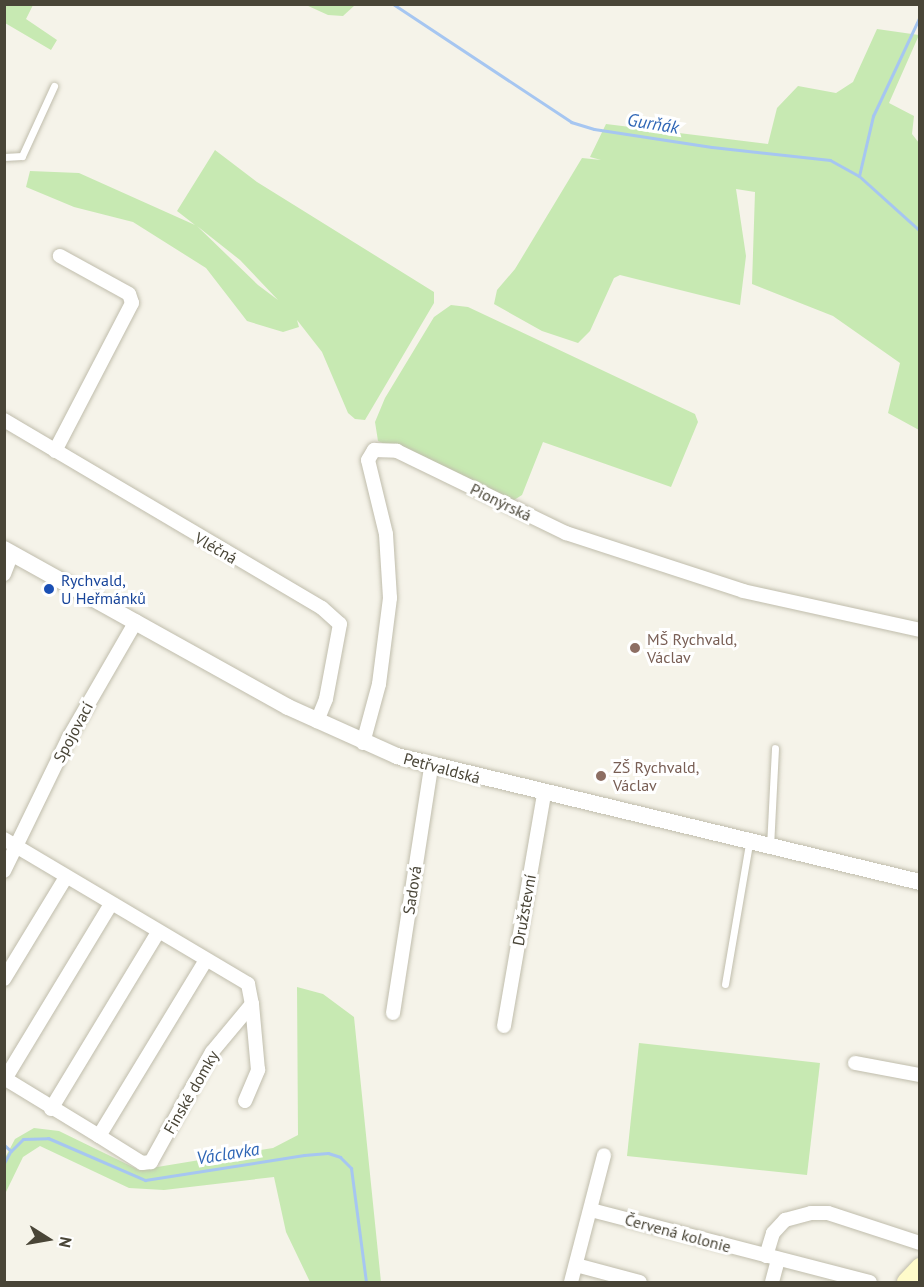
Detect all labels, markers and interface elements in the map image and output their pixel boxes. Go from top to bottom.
water label: Gurňák [626,109,680,139]
street label: Pionýrská [467,479,535,525]
street label: Vléčná [191,528,241,568]
place label: Rychvald, U Heřmánků [61,570,146,608]
marker: Rychvald, U Heřmánků [42,582,56,596]
place label: MŠ Rychvald, Václav [647,629,737,667]
marker: MŠ Rychvald, Václav [628,641,642,655]
street label: Spojovací [49,699,97,765]
street label: Petřvaldská [402,749,482,787]
place label: ZŠ Rychvald, Václav [613,757,699,795]
marker: ZŠ Rychvald, Václav [594,769,608,783]
street label: Sadová [399,864,425,916]
street label: Družstevní [508,873,540,947]
street label: Finské domky [159,1047,223,1137]
water label: Václavka [195,1138,261,1170]
north arrow [18,1209,78,1269]
street label: Červená kolonie [623,1210,733,1256]
text: N [55,1235,76,1249]

